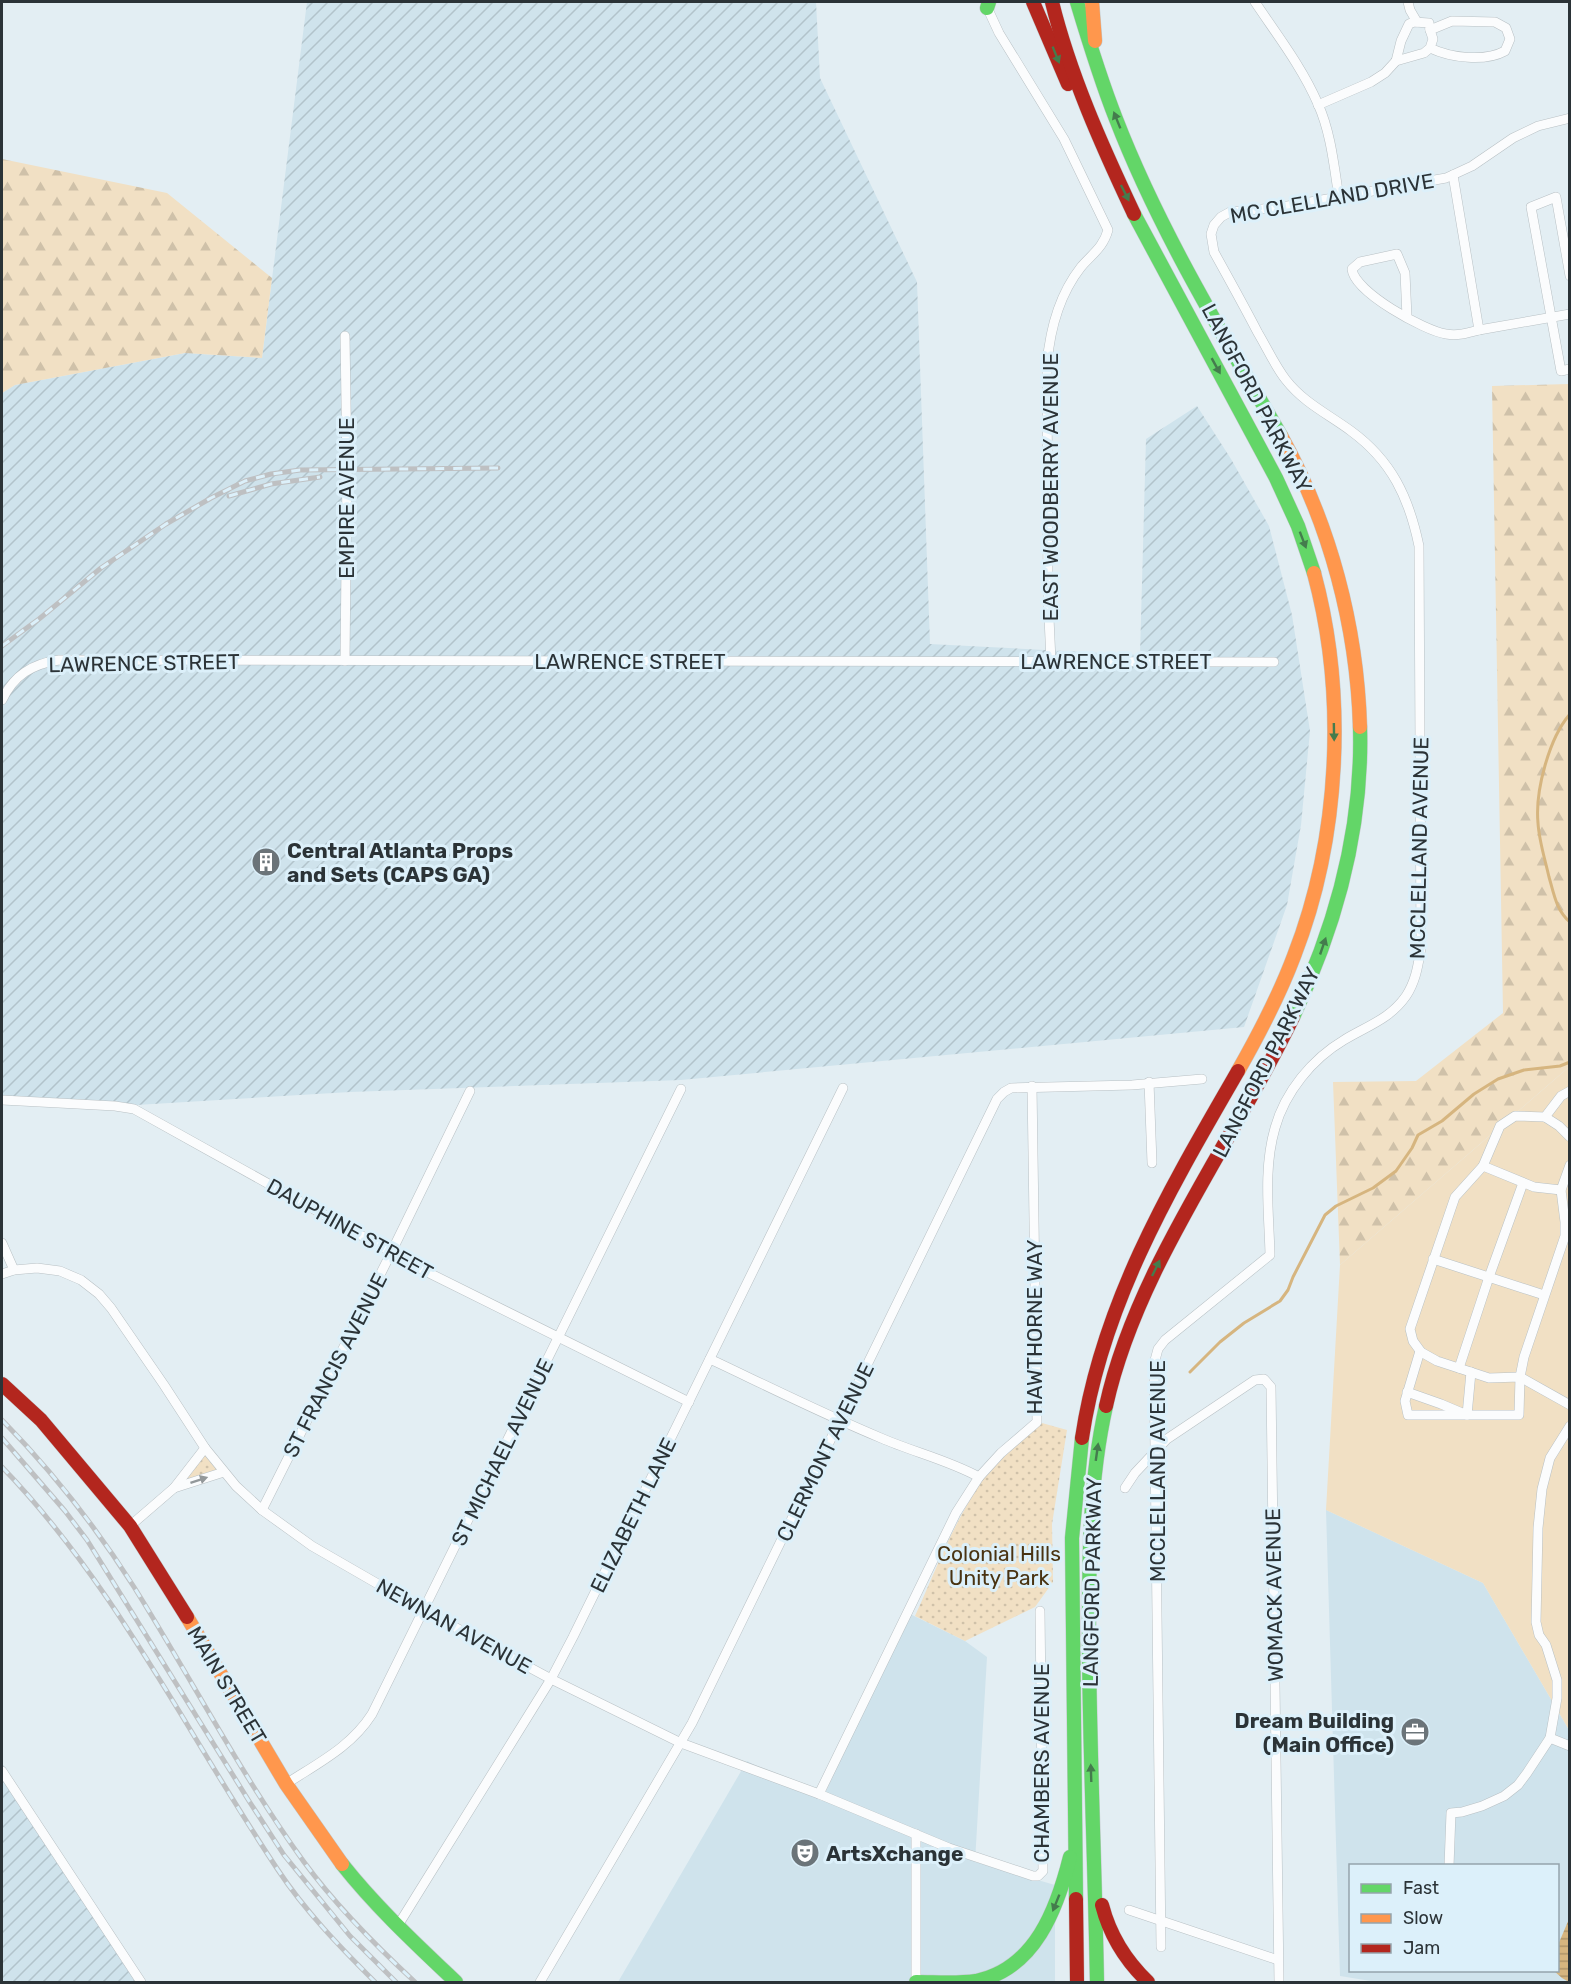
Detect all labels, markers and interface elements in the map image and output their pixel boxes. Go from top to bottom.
one-way arrow [1051,47,1061,65]
one-way arrow [1112,111,1122,129]
street label: MC CLELLAND DRIVE [1228,168,1436,228]
one-way arrow [1120,185,1130,202]
street label: LANGFORD PARKWAY [1197,299,1317,497]
street label: EAST WOODBERRY AVENUE [1038,353,1063,621]
one-way arrow [1211,358,1221,375]
street label: EMPIRE AVENUE [334,417,359,579]
one-way arrow [1299,531,1308,549]
street label: LAWRENCE STREET [48,649,240,677]
street label: LAWRENCE STREET [534,649,726,674]
street label: LAWRENCE STREET [1020,649,1212,674]
one-way arrow [1329,722,1339,741]
street label: MCCLELLAND AVENUE [1405,737,1433,959]
place label: Central Atlanta Props and Sets (CAPS GA) [287,838,513,887]
building icon: Central Atlanta Props and Sets (CAPS GA) [250,846,282,878]
one-way arrow [1319,937,1329,955]
street label: LANGFORD PARKWAY [1207,963,1325,1161]
street label: DAUPHINE STREET [263,1173,437,1285]
street label: HAWTHORNE WAY [1022,1240,1047,1414]
one-way arrow [1152,1259,1161,1276]
street label: ST FRANCIS AVENUE [278,1269,392,1461]
street label: ST MICHAEL AVENUE [446,1354,558,1550]
street label: CLERMONT AVENUE [771,1359,879,1545]
street label: MCCLELLAND AVENUE [1145,1360,1170,1582]
street label: ELIZABETH LANE [585,1433,681,1597]
one-way arrow [1092,1443,1101,1462]
one-way arrow [190,1475,208,1485]
street label: LANGFORD PARKWAY [1078,1477,1106,1687]
street label: WOMACK AVENUE [1260,1508,1288,1682]
park label: Colonial Hills Unity Park [937,1541,1061,1590]
street label: NEWNAN AVENUE [372,1573,536,1679]
street label: MAIN STREET [182,1622,272,1748]
street label: CHAMBERS AVENUE [1029,1663,1054,1863]
place label: Dream Building (Main Office) [1235,1708,1394,1757]
office icon: Dream Building (Main Office) [1399,1716,1431,1748]
one-way arrow [1086,1763,1095,1782]
theatre icon: ArtsXchange [789,1837,821,1869]
place label: ArtsXchange [826,1841,963,1866]
legend [1349,1864,1559,1972]
text: Fast [1403,1877,1439,1899]
one-way arrow [1051,1895,1061,1913]
text: Slow [1403,1907,1443,1929]
text: Jam [1403,1937,1440,1959]

